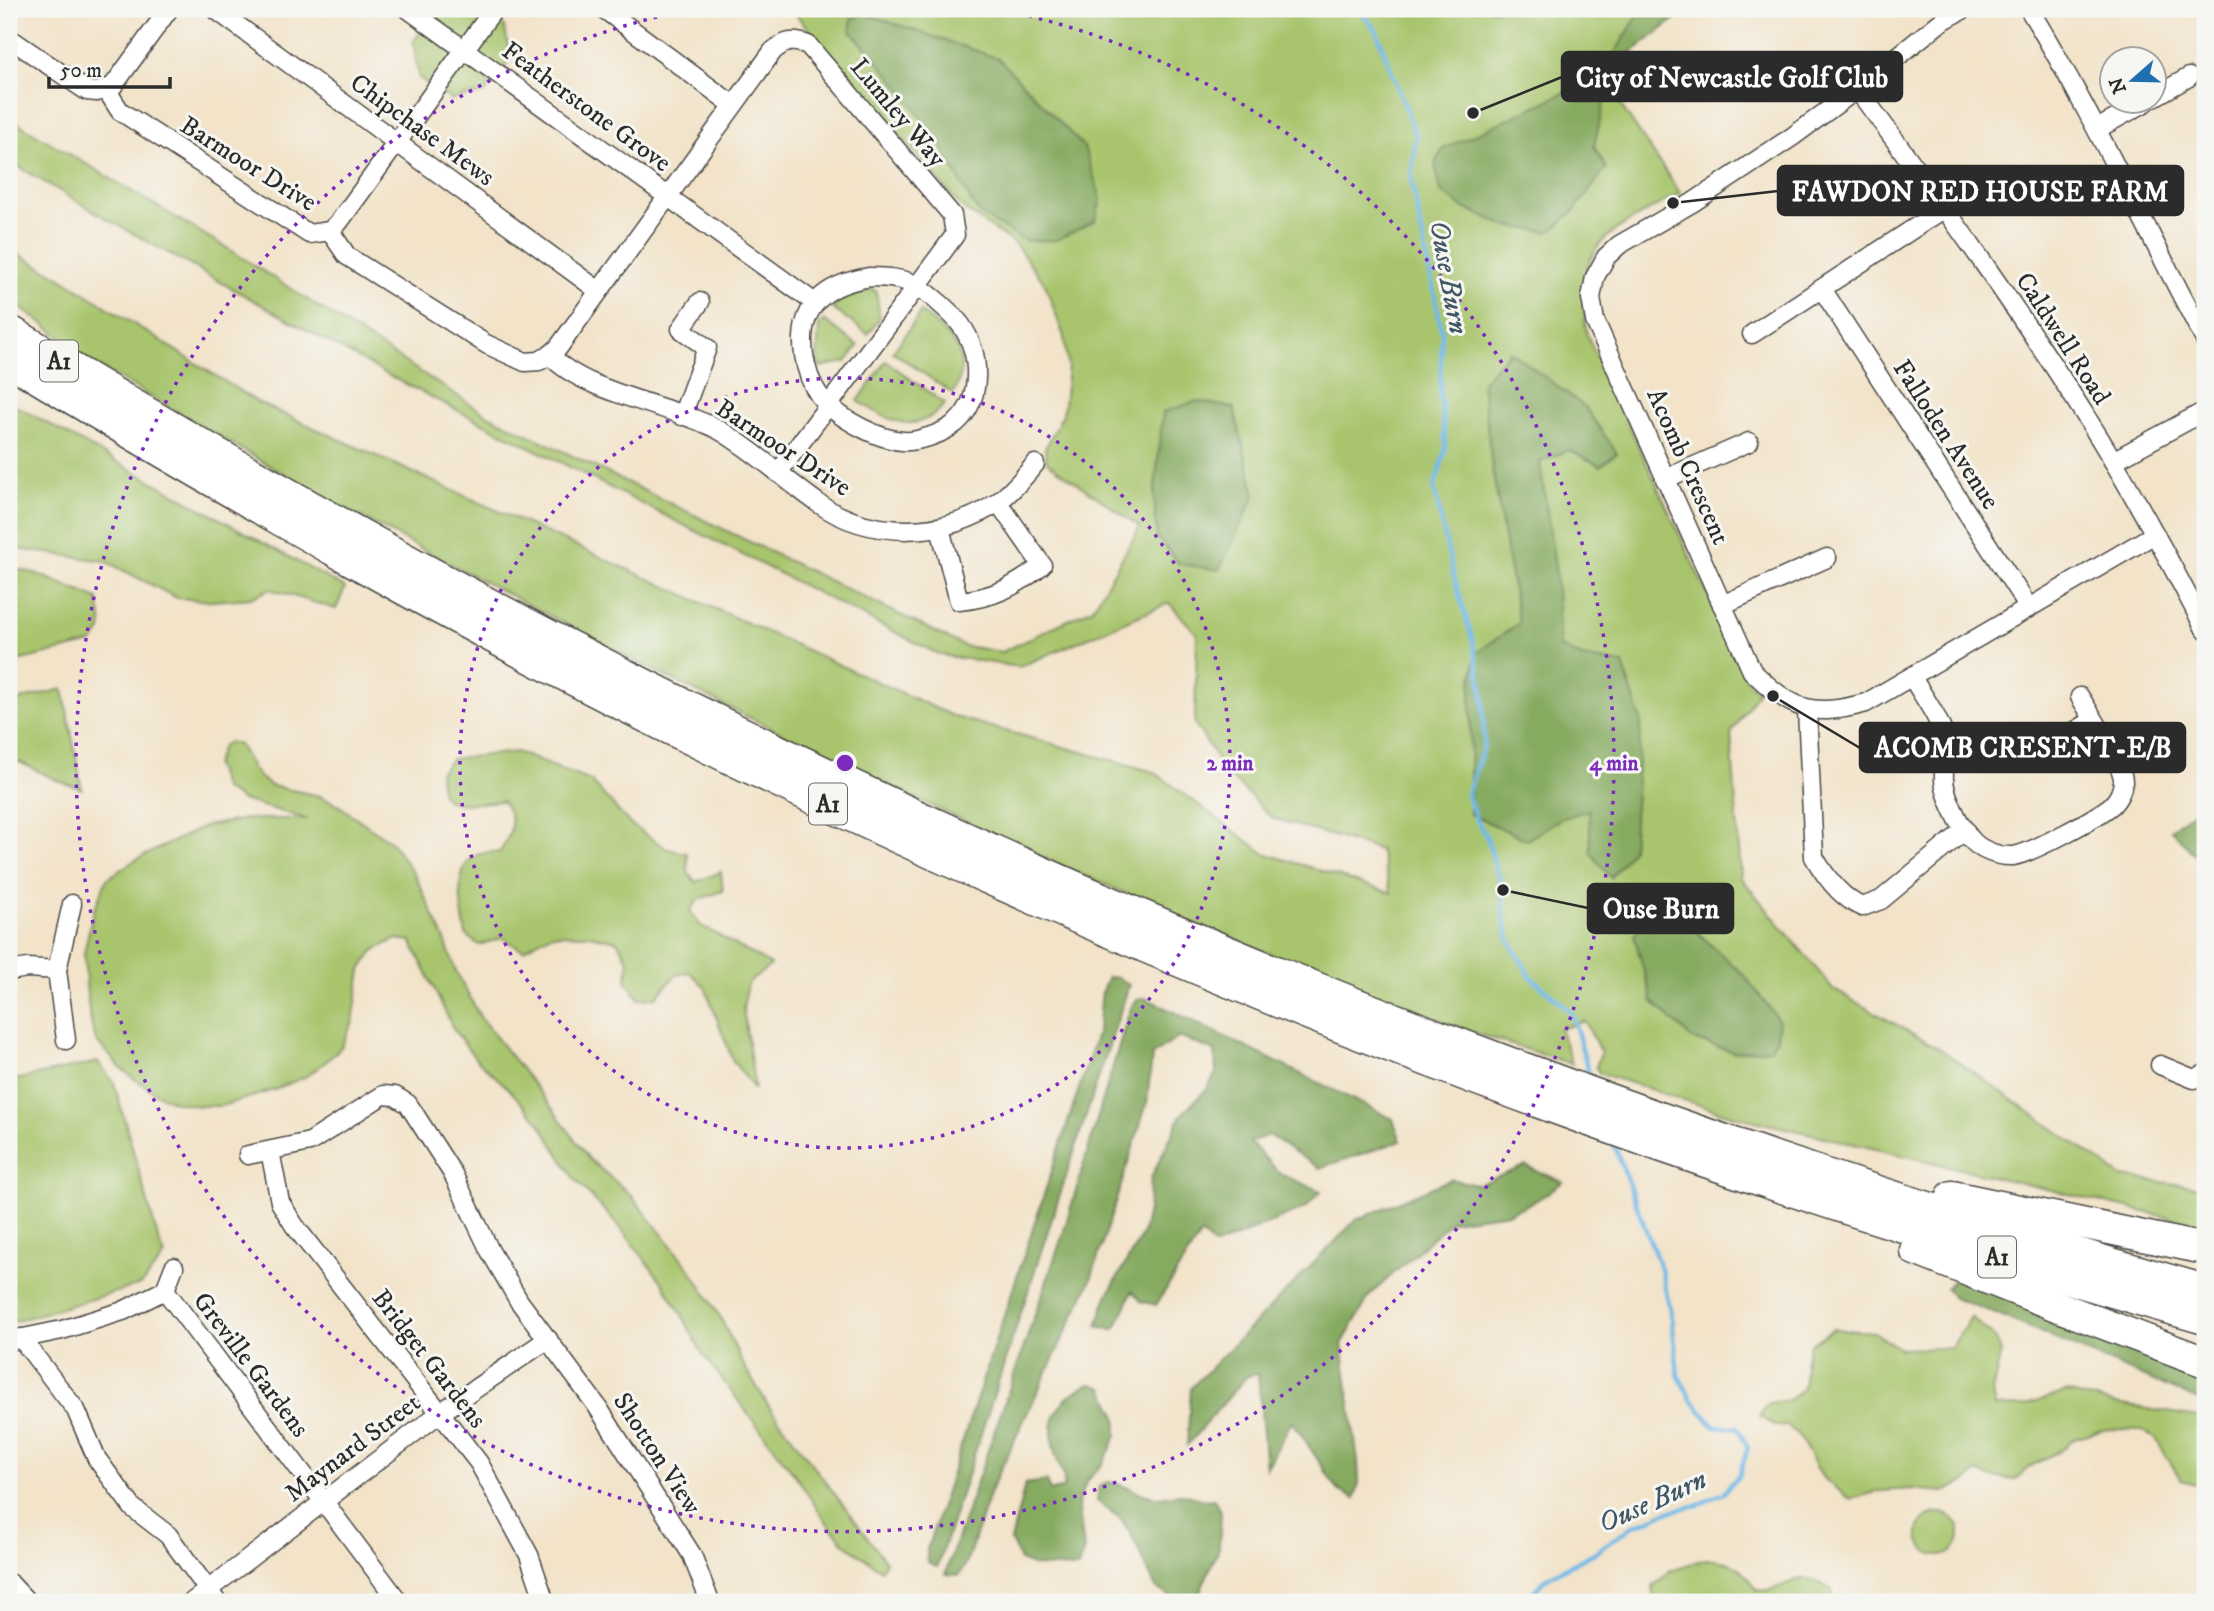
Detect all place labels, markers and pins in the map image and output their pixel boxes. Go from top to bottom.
callout: City of Newcastle Golf Club [1562,52,1902,101]
callout: FAWDON RED HOUSE FARM [1778,166,2183,215]
callout: ACOMB CRESENT-E/B [1860,723,2185,772]
centre of rings [833,751,857,775]
callout: Ouse Burn [1588,884,1733,933]

